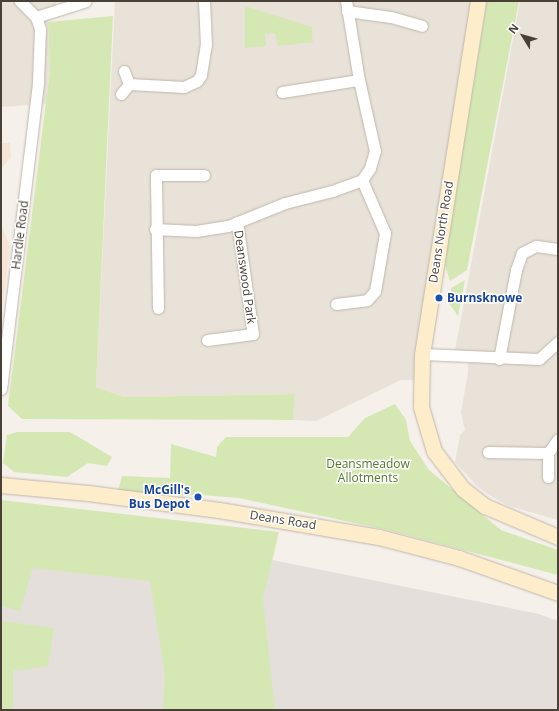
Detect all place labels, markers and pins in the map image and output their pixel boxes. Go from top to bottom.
place label: Burnsknowe [447,291,522,305]
marker: Burnsknowe [434,293,444,303]
place label: McGill's Bus Depot [129,483,190,511]
marker: McGill's Bus Depot [193,492,203,502]

